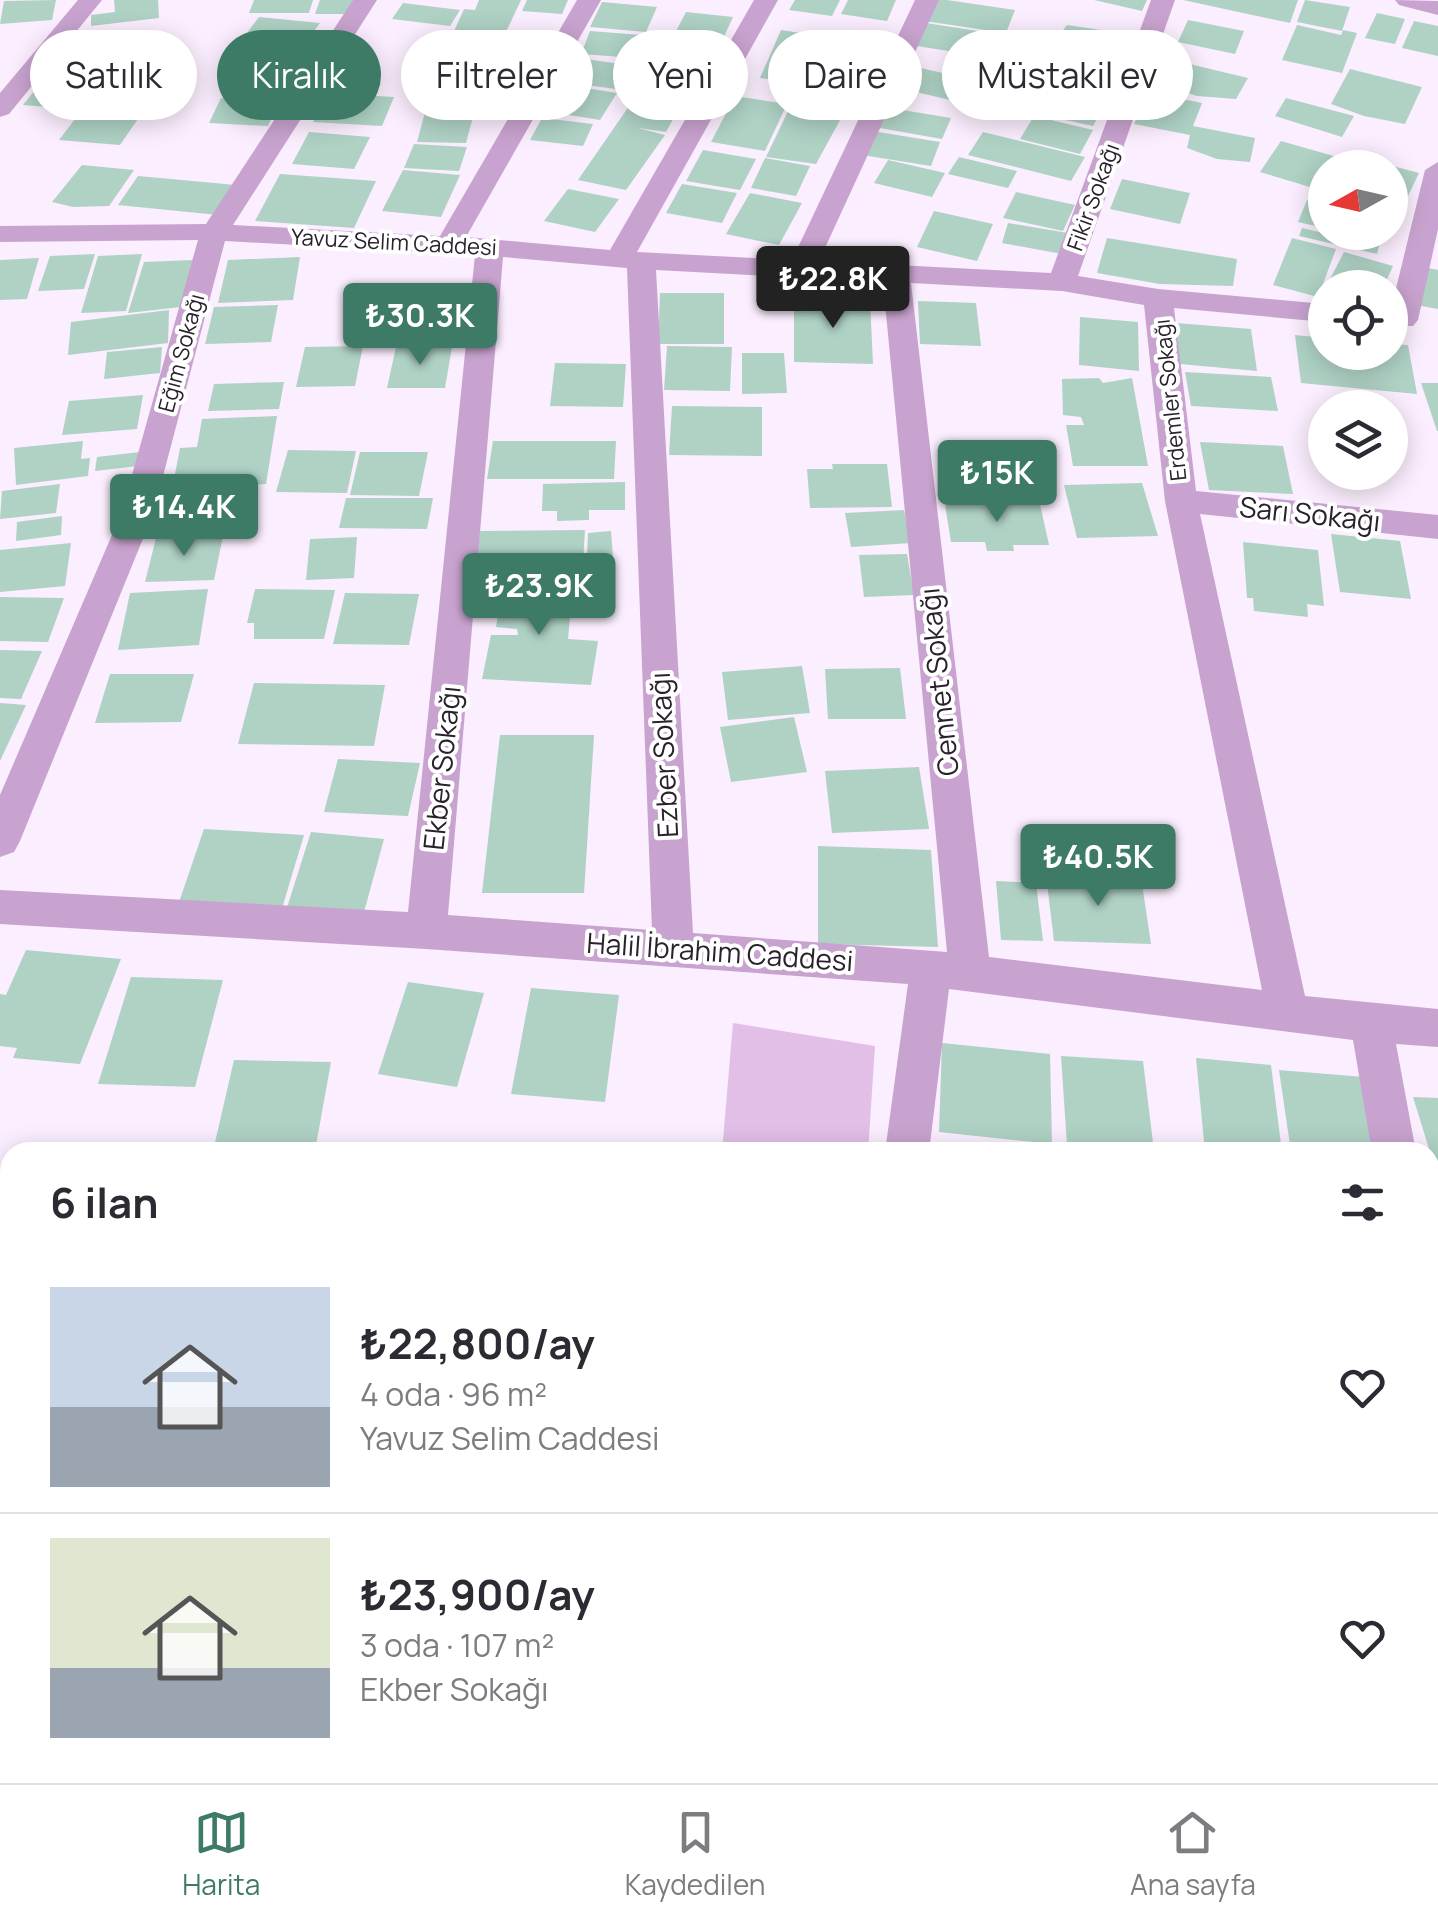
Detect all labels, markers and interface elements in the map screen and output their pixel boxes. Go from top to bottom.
chip: Satılık [30,30,197,120]
chip: Kiralık [217,30,381,120]
chip: Filtreler [401,30,593,120]
chip: Yeni [613,30,748,120]
chip: Daire [768,30,922,120]
chip: Müstakil ev [942,30,1193,120]
street label: Fikir Sokağı [1060,139,1126,255]
north arrow [1308,150,1408,250]
map controls [1308,150,1408,490]
street label: Yavuz Selim Caddesi [290,222,498,262]
pin: ₺22.8K [752,246,914,331]
text: ₺22.8K [778,256,888,300]
button: locate [1308,270,1408,370]
pin: ₺30.3K [339,283,501,368]
street label: Eğim Sokağı [151,290,211,416]
text: ₺30.3K [365,293,475,337]
street label: Erdemler Sokağı [1147,318,1193,482]
button: layers [1308,390,1408,490]
pin: ₺15K [938,440,1056,525]
text: ₺15K [960,450,1034,494]
pin: ₺14.4K [103,474,265,559]
text: ₺14.4K [132,484,236,528]
street label: Sarı Sokağı [1238,487,1382,539]
pin: ₺23.9K [458,553,620,638]
text: ₺23.9K [484,563,594,607]
street label: Cennet Sokağı [909,586,967,778]
street label: Ezber Sokağı [640,671,686,839]
street label: Ekber Sokağı [413,684,469,852]
pin: ₺40.5K [1017,824,1179,909]
text: ₺40.5K [1043,834,1153,878]
street label: Halil İbrahim Caddesi [586,923,855,979]
text: 6 ilan [50,1173,159,1231]
icon: filters [1335,1175,1390,1230]
text: ₺22,800/ay [360,1314,595,1372]
icon: home [130,1327,250,1447]
icon: heart [1335,1360,1390,1415]
text: 4 oda · 96 m² [360,1372,547,1416]
text: Yavuz Selim Caddesi [360,1416,659,1460]
text: ₺23,900/ay [360,1565,595,1623]
icon: home [130,1578,250,1698]
icon: heart [1335,1611,1390,1666]
text: 3 oda · 107 m² [360,1623,554,1667]
text: Ekber Sokağı [360,1667,548,1711]
tab: Harita [182,1805,260,1903]
tab: Kaydedilen [625,1805,765,1903]
tab: Ana sayfa [1130,1805,1256,1903]

